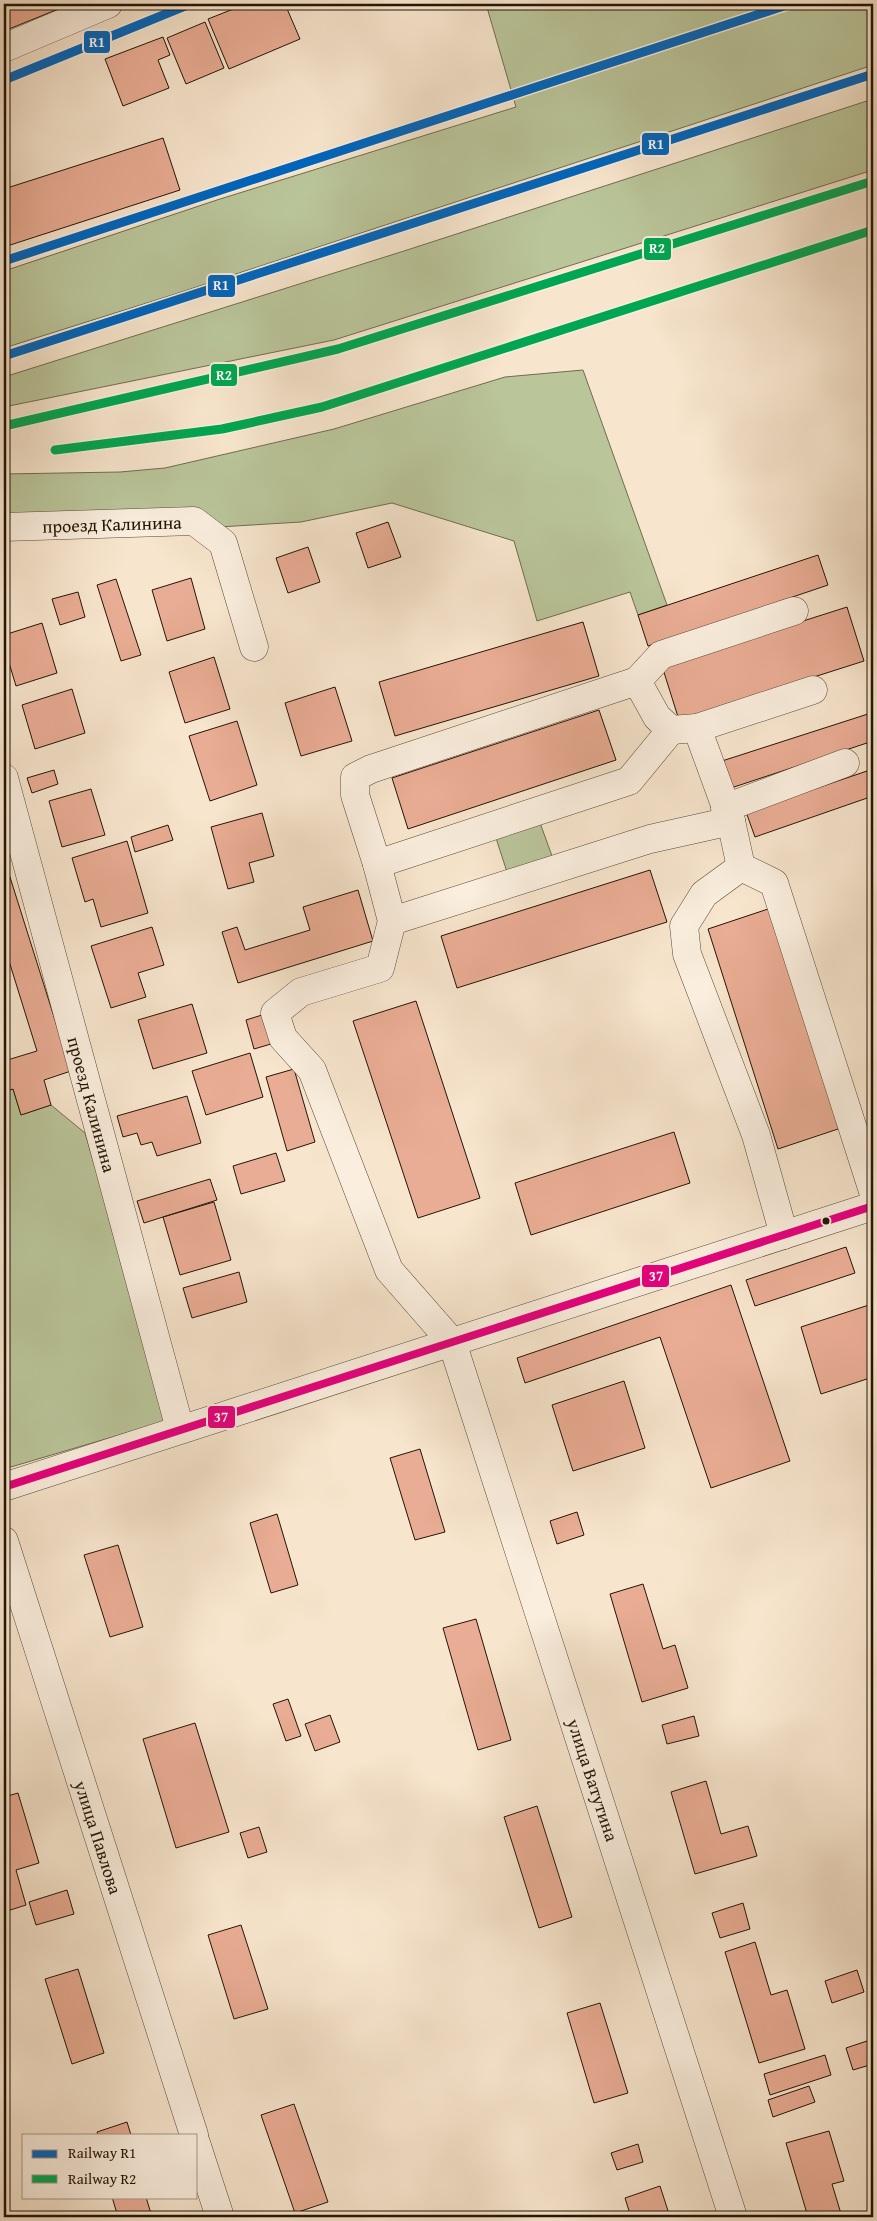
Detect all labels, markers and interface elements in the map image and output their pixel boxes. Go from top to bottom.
line badge: R1 [83,30,111,54]
text: R1 [89,32,105,52]
line badge: R1 [641,132,670,156]
text: R1 [648,134,664,154]
line badge: R2 [643,237,672,261]
text: R2 [649,238,665,258]
line badge: R1 [207,274,236,298]
text: R1 [213,275,229,295]
line badge: R2 [210,363,238,387]
text: R2 [216,365,232,385]
street label: проезд Калинина [42,508,183,539]
street label: проезд Калинина [61,1033,124,1176]
unlabelled marker [821,1216,831,1226]
line badge: 37 [641,1264,670,1288]
text: 37 [649,1266,663,1286]
line badge: 37 [207,1405,236,1429]
text: 37 [214,1407,228,1427]
street label: улица Ватутина [560,1714,626,1845]
street label: улица Павлова [68,1776,130,1898]
legend [22,2134,198,2198]
text: Railway R1 [68,2142,136,2163]
text: Railway R2 [68,2168,136,2189]

